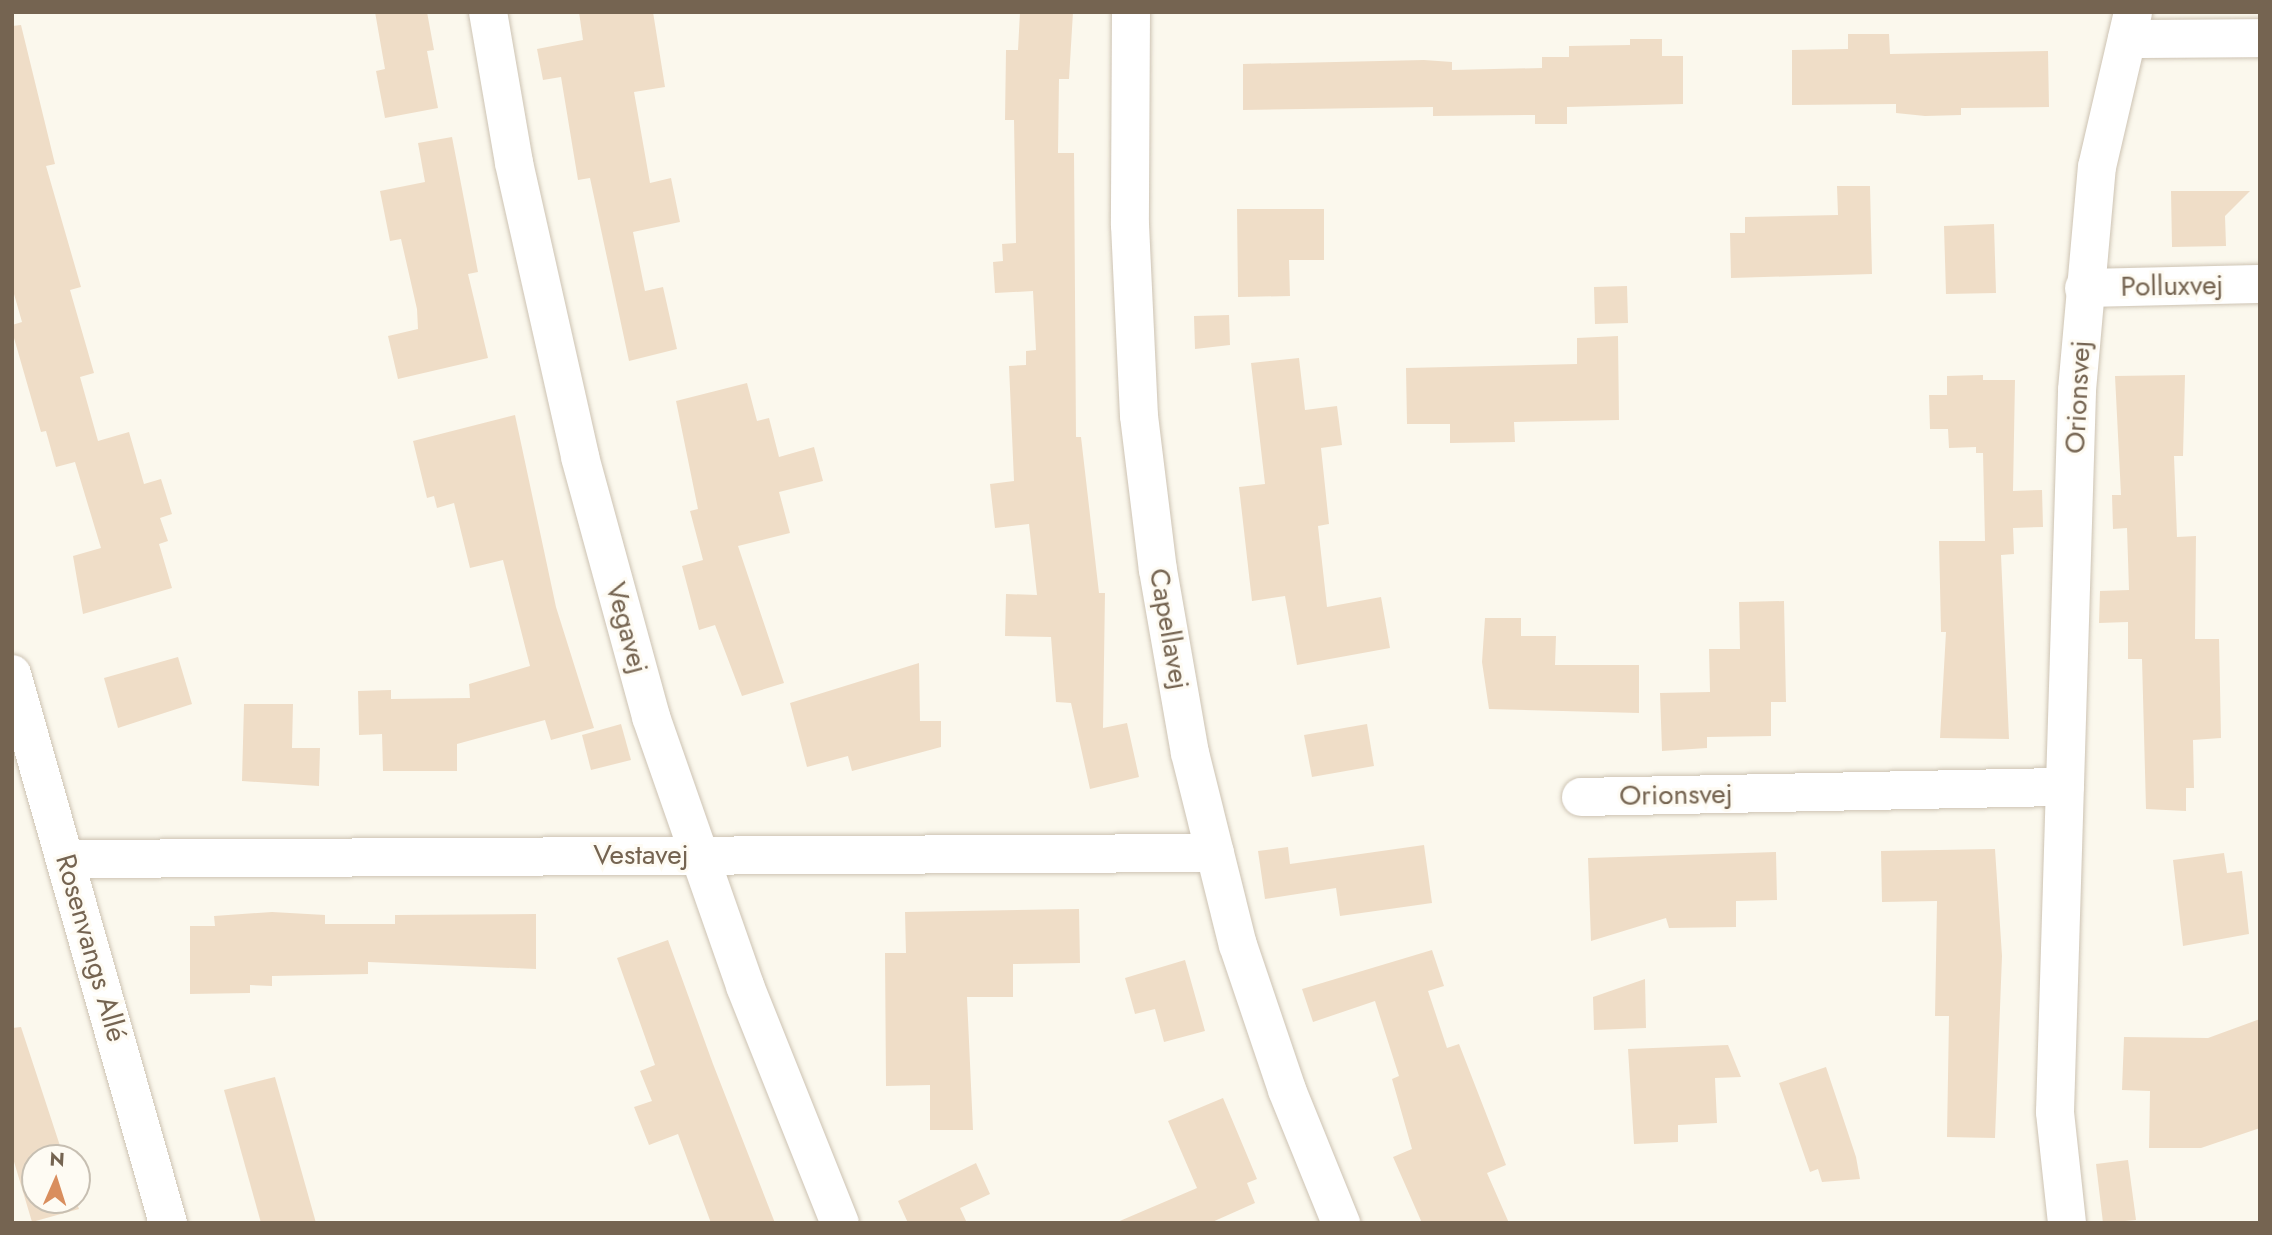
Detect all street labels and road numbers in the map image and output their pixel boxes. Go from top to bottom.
street label: Polluxvej [2120,268,2224,304]
street label: Orionsvej [2058,339,2098,455]
street label: Capellavej [1142,566,1196,692]
street label: Vegavej [599,579,655,677]
street label: Orionsvej [1619,777,1733,813]
street label: Vestavej [593,838,689,872]
street label: Rosenvangs Allé [48,851,134,1045]

